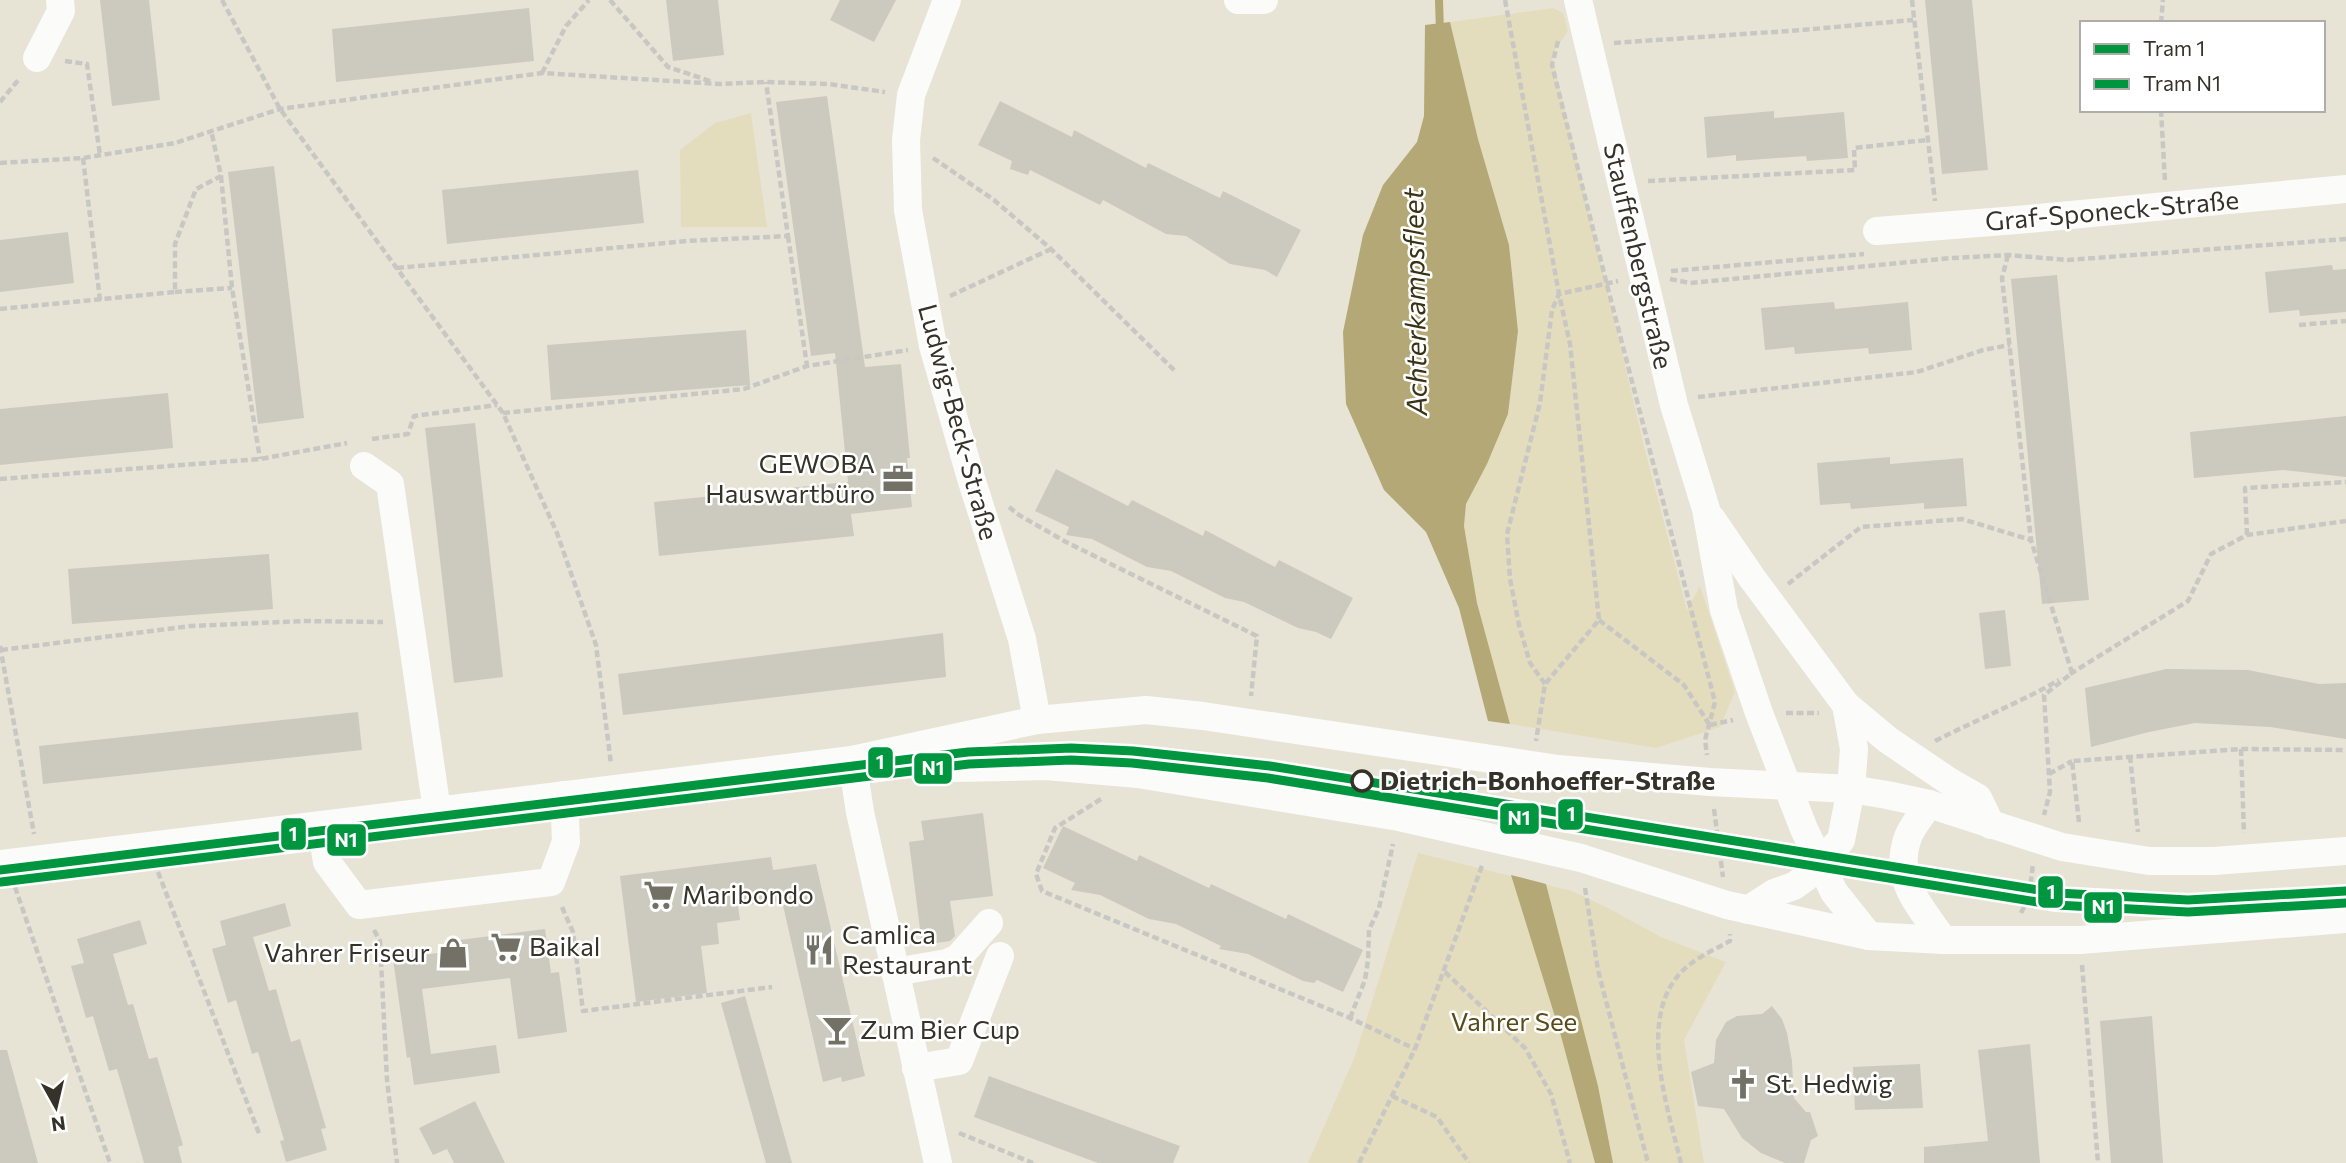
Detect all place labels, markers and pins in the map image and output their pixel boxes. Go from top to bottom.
place label: GEWOBA Hauswartbüro [705,447,875,508]
office icon: GEWOBA Hauswartbüro [881,462,915,496]
place label: Dietrich-Bonhoeffer-Straße [1380,764,1715,795]
marker: Dietrich-Bonhoeffer-Straße [1351,770,1373,792]
supermarket icon: Maribondo [642,878,676,912]
place label: Maribondo [682,878,814,909]
place label: Camlica Restaurant [842,918,972,979]
supermarket icon: Baikal [489,930,523,964]
place label: Baikal [529,930,600,961]
restaurant icon: Camlica Restaurant [802,933,836,967]
place label: Vahrer Friseur [264,936,430,967]
shop icon: Vahrer Friseur [436,936,470,970]
bar icon: Zum Bier Cup [820,1013,854,1047]
place label: Zum Bier Cup [860,1013,1020,1044]
church icon: St. Hedwig [1726,1067,1760,1101]
place label: St. Hedwig [1766,1067,1893,1098]

